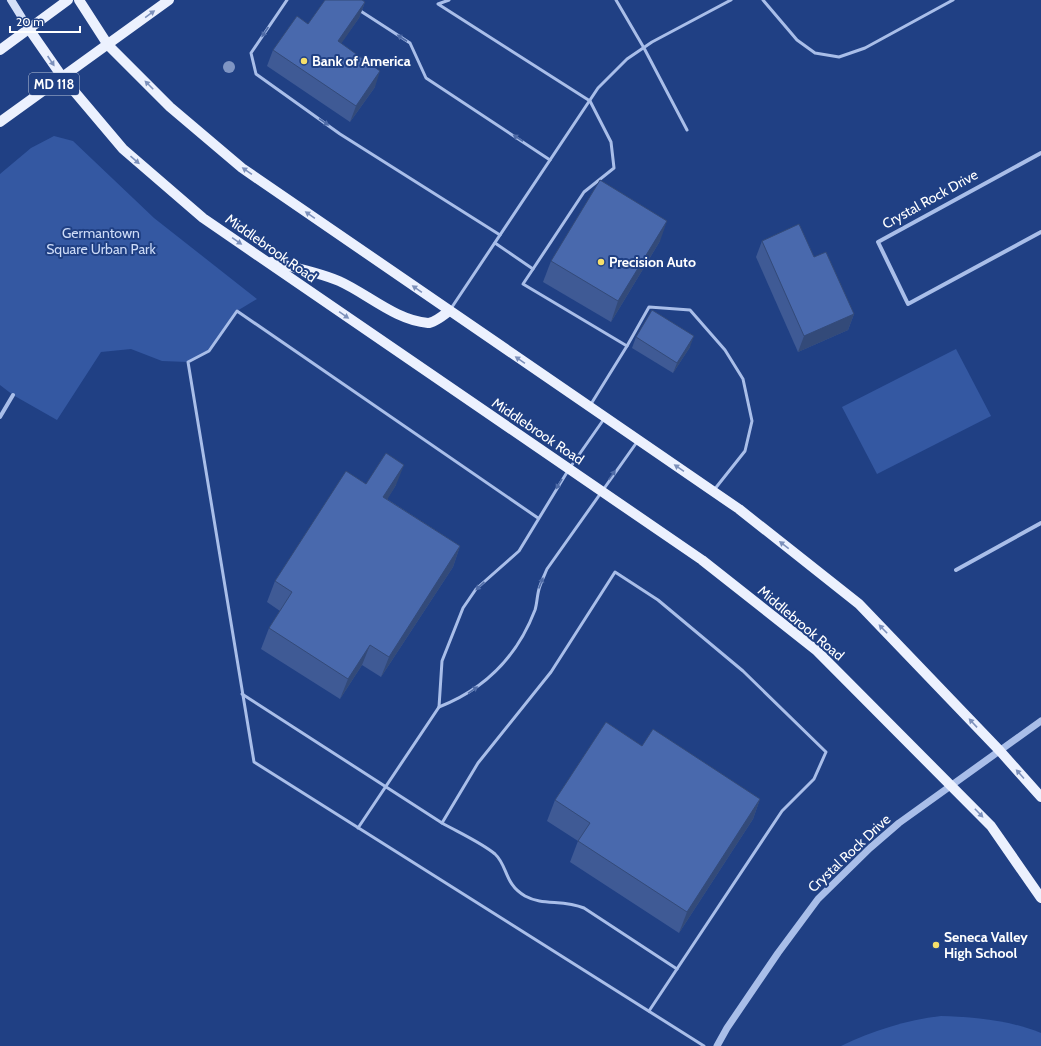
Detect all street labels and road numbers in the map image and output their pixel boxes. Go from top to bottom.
road number: MD 118 [29,73,79,95]
street label: Crystal Rock Drive [879,165,981,233]
street label: Middlebrook Road [222,210,320,286]
street label: Middlebrook Road [488,394,588,468]
street label: Middlebrook Road [754,582,848,664]
street label: Crystal Rock Drive [804,810,894,896]

